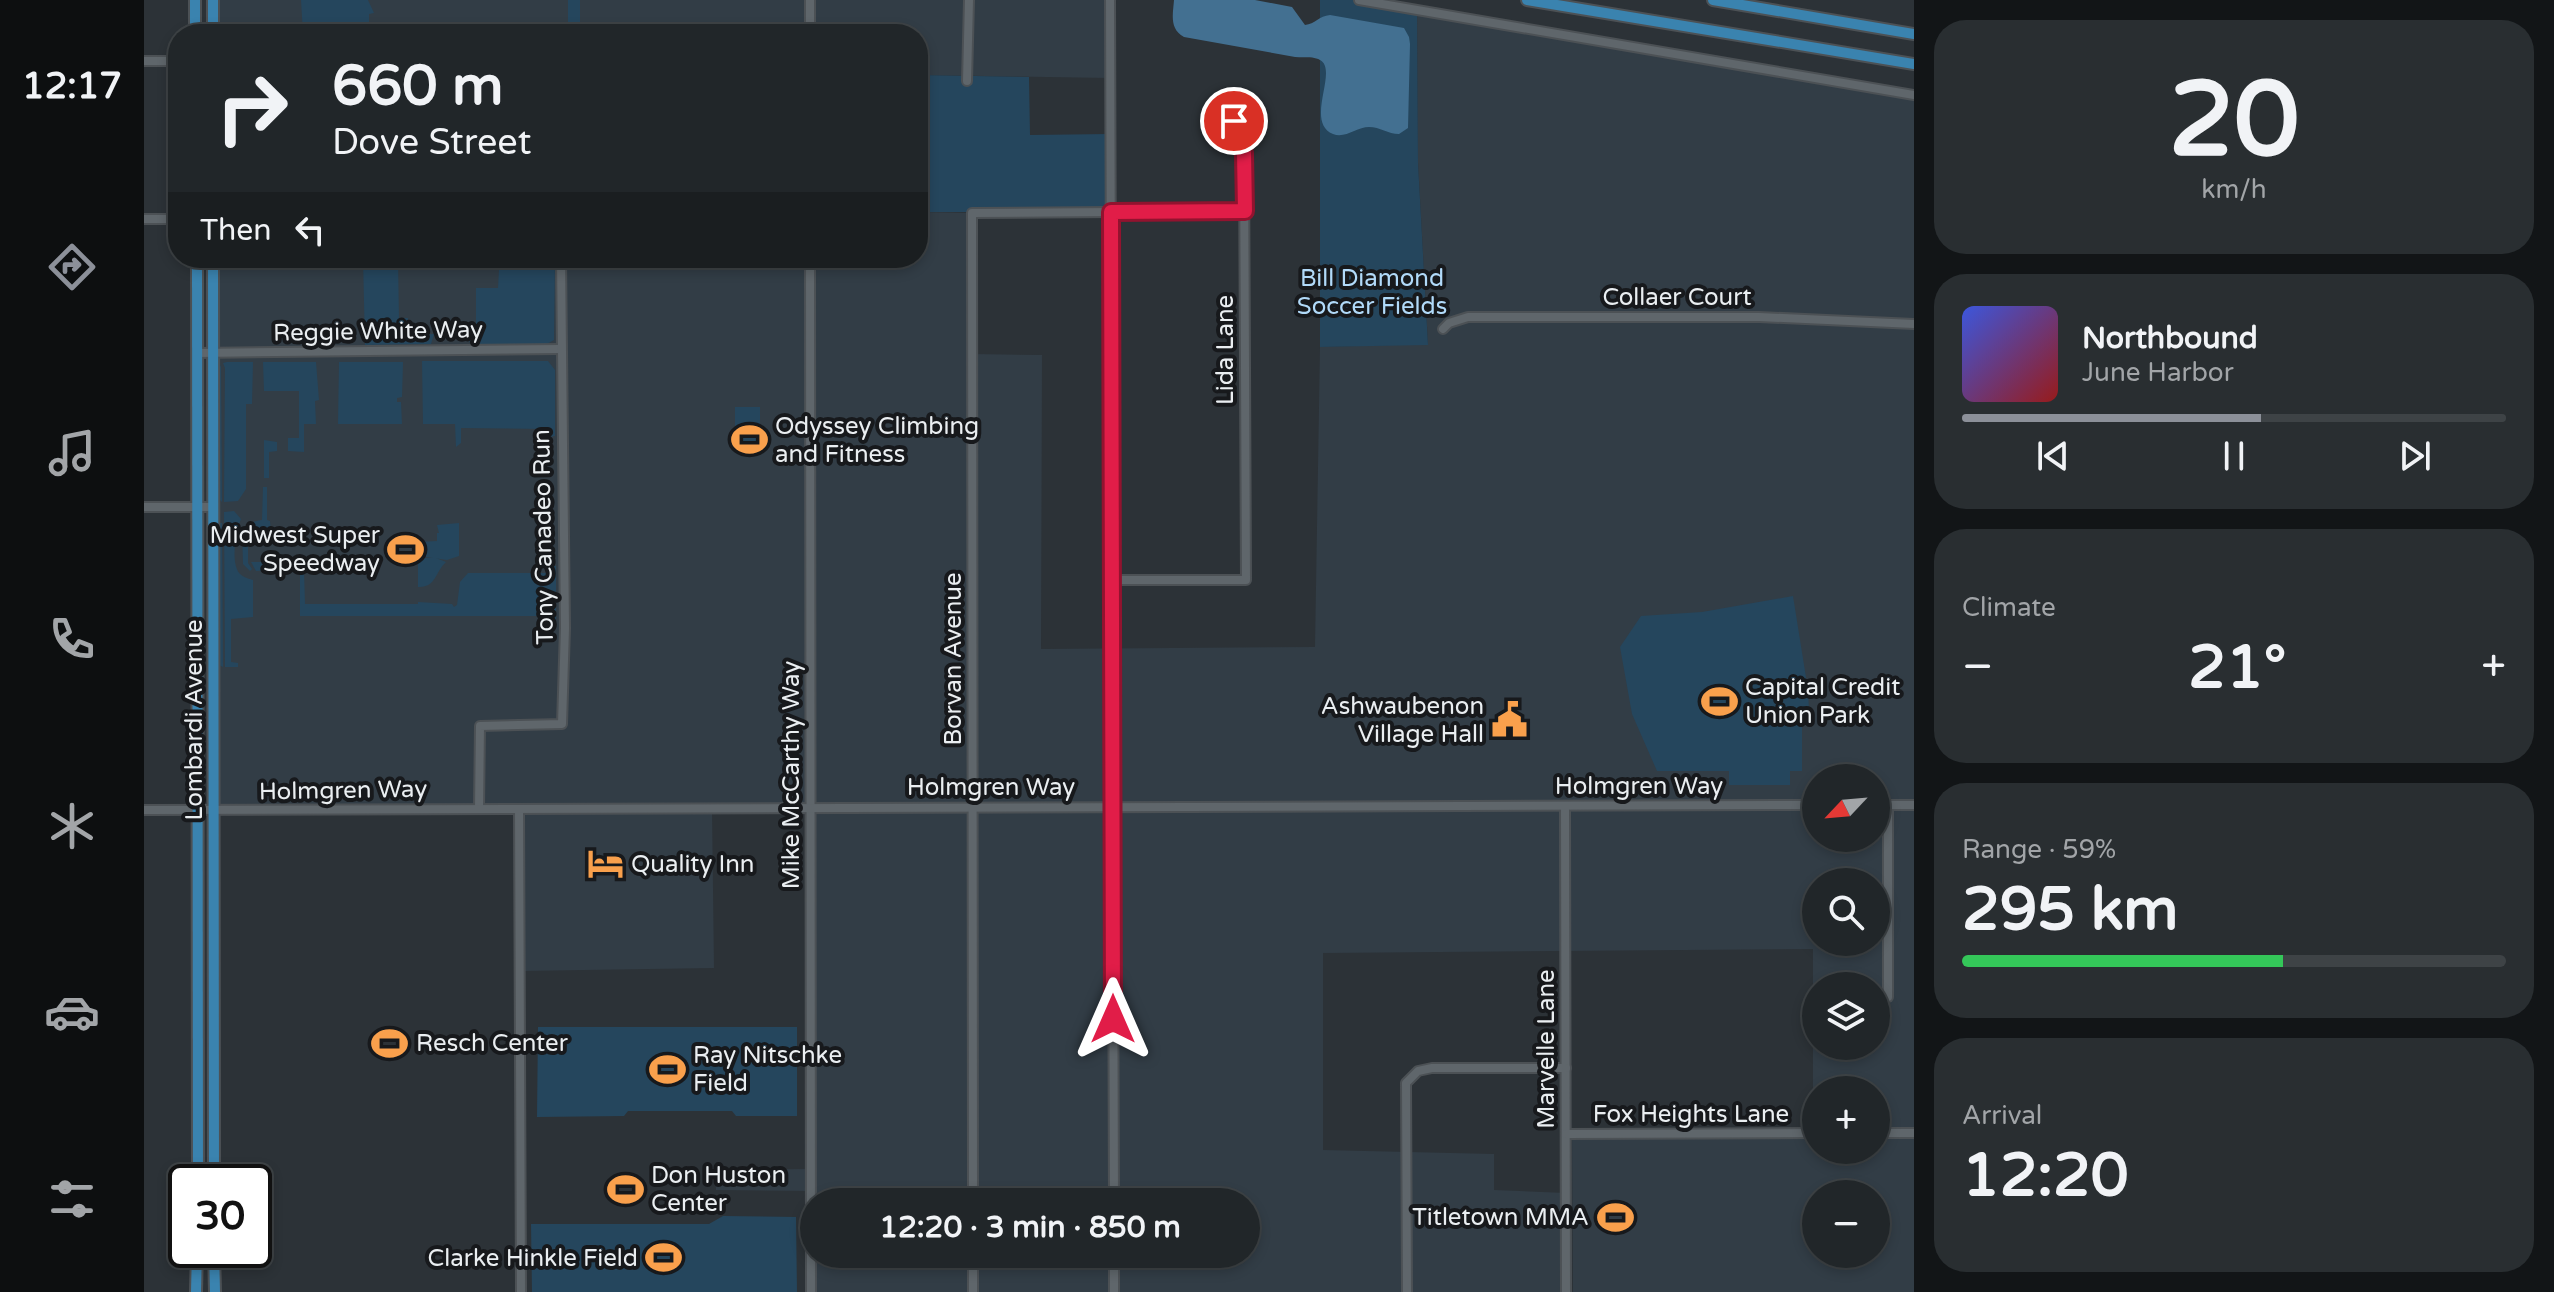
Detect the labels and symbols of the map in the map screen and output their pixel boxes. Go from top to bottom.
pin [1200,87,1268,155]
park label: Bill Diamond Soccer Fields [1297,264,1447,321]
street label: Collaer Court [1602,283,1752,312]
street label: Lida Lane [1211,295,1240,405]
street label: Reggie White Way [273,315,483,348]
place label: Odyssey Climbing and Fitness [775,412,979,469]
sports icon: Odyssey Climbing and Fitness [730,421,768,459]
street label: Tony Canadeo Run [527,429,560,645]
place label: Midwest Super Speedway [210,521,381,578]
sports icon: Midwest Super Speedway [387,530,425,568]
street label: Borvan Avenue [939,572,968,746]
street label: Lombardi Avenue [180,619,209,821]
street label: Mike McCarthy Way [777,661,806,889]
place label: Capital Credit Union Park [1745,673,1900,730]
sports icon: Capital Credit Union Park [1700,682,1738,720]
place label: Ashwaubenon Village Hall [1321,692,1484,749]
public building icon: Ashwaubenon Village Hall [1491,701,1529,739]
north arrow [1802,764,1890,852]
street label: Holmgren Way [1555,772,1723,801]
street label: Holmgren Way [907,773,1075,802]
street label: Holmgren Way [259,775,427,806]
hotel icon: Quality Inn [586,845,624,883]
place label: Quality Inn [631,850,754,879]
street label: Marvelle Lane [1532,969,1561,1129]
position arrow [1071,977,1155,1061]
sports icon: Resch Center [371,1024,409,1062]
place label: Resch Center [416,1029,569,1058]
place label: Ray Nitschke Field [693,1041,842,1098]
sports icon: Ray Nitschke Field [648,1050,686,1088]
street label: Fox Heights Lane [1593,1100,1789,1129]
place label: Don Huston Center [651,1161,786,1218]
speed limit sign: 30 [168,1164,272,1268]
sports icon: Don Huston Center [606,1170,644,1208]
sports icon: Titletown MMA [1596,1198,1634,1236]
place label: Titletown MMA [1412,1203,1589,1232]
sports icon: Clarke Hinkle Field [645,1239,683,1277]
place label: Clarke Hinkle Field [428,1244,638,1273]

